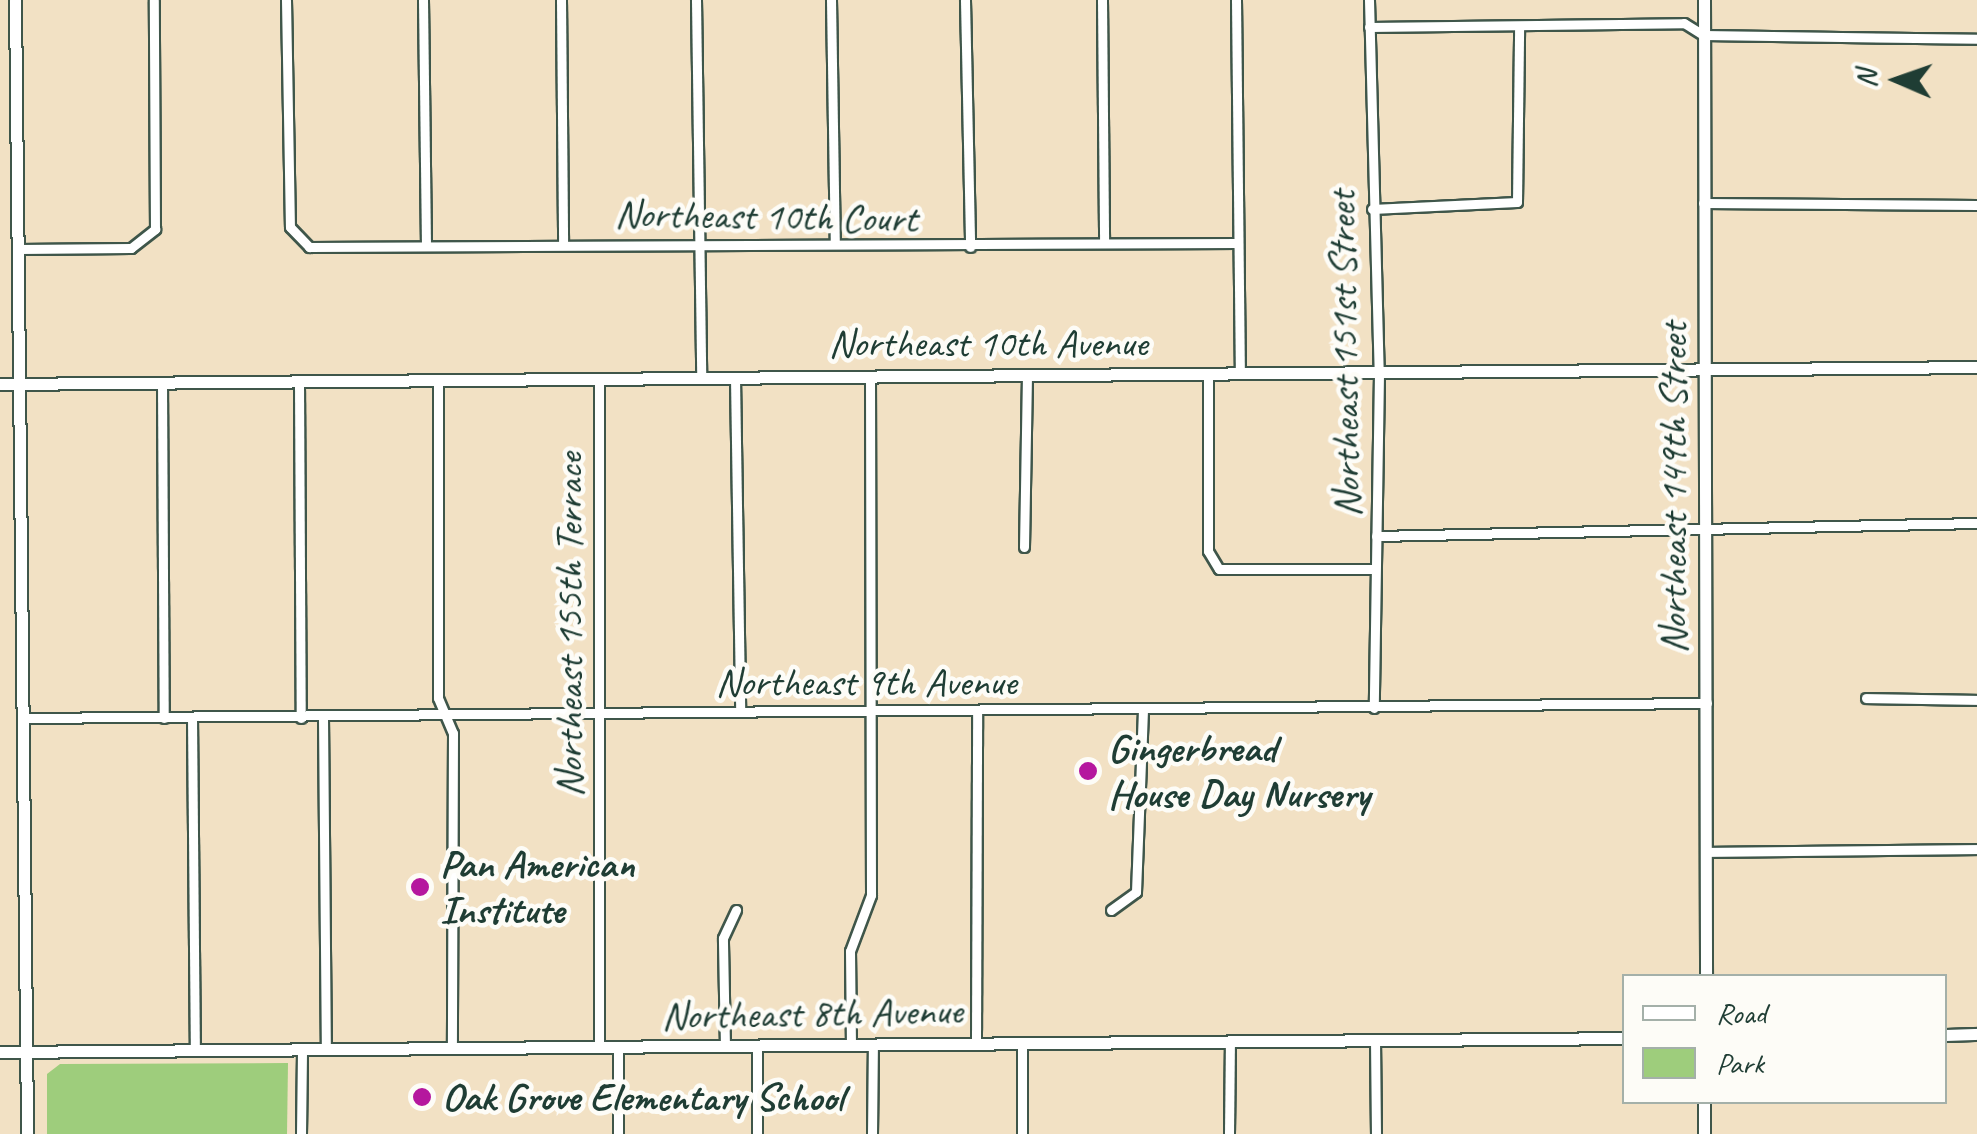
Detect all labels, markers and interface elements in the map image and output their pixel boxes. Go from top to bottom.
north arrow [1847,30,1947,130]
text: N [1849,70,1884,88]
street label: Northeast 10th Court [614,189,918,243]
street label: Northeast 151st Street [1317,190,1371,518]
street label: Northeast 10th Avenue [829,319,1147,367]
street label: Northeast 149th Street [1649,322,1697,654]
street label: Northeast 155th Terrace [545,452,593,798]
street label: Northeast 9th Avenue [716,658,1016,706]
place label: Gingerbread House Day Nursery [1108,724,1370,818]
marker: Gingerbread House Day Nursery [1077,760,1099,782]
place label: Pan American Institute [440,840,632,934]
marker: Pan American Institute [409,876,431,898]
legend [1622,974,1947,1104]
street label: Northeast 8th Avenue [661,986,963,1040]
text: Road [1716,994,1766,1032]
text: Park [1716,1044,1764,1082]
place label: Oak Grove Elementary School [442,1073,844,1121]
marker: Oak Grove Elementary School [411,1086,433,1108]

